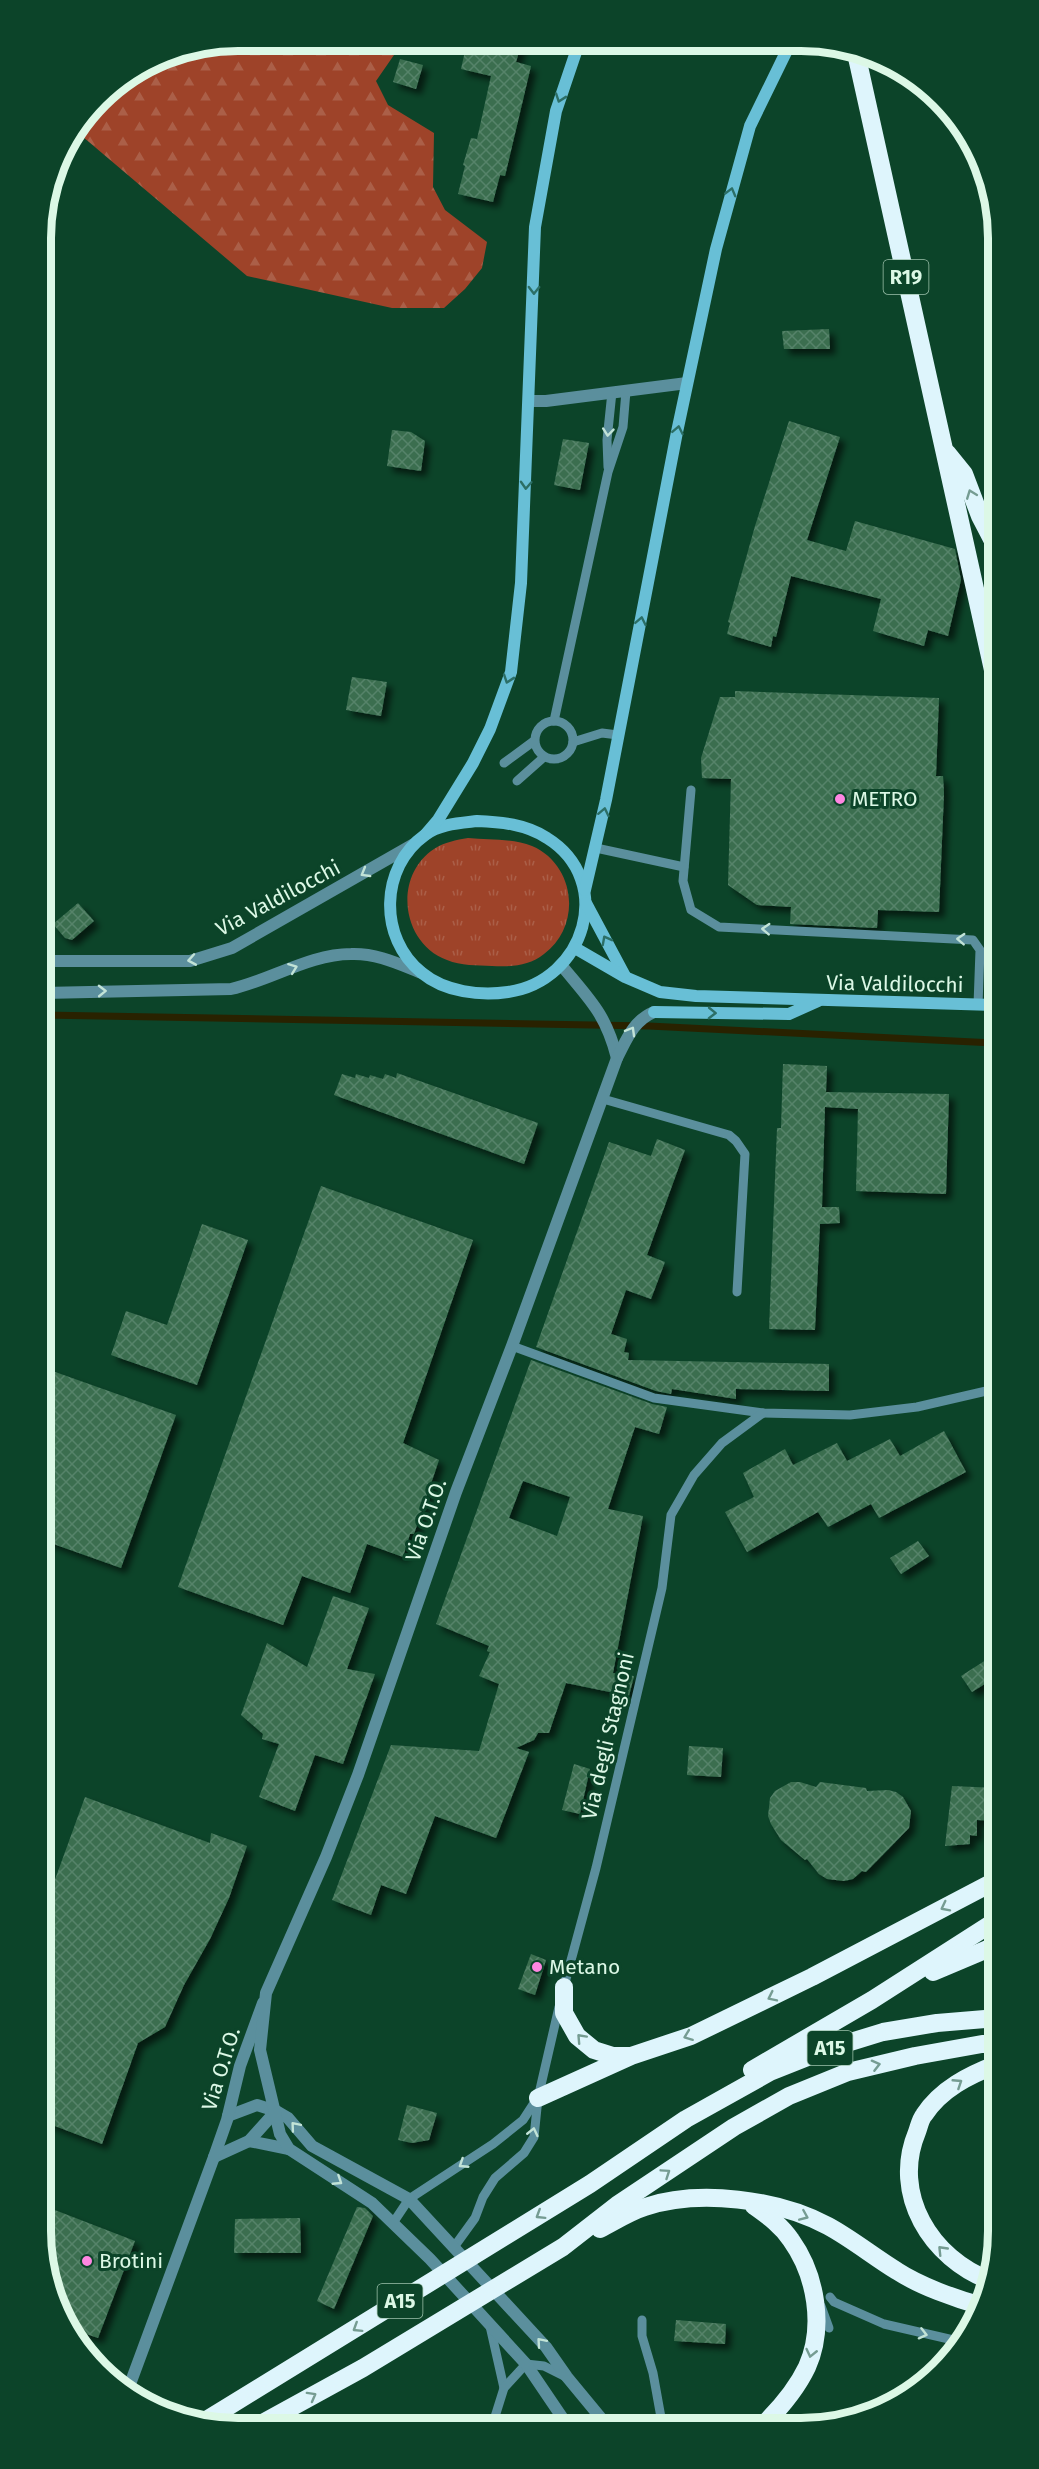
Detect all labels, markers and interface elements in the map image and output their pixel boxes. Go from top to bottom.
one-way arrow [555,92,568,103]
one-way arrow [724,187,736,198]
road number: R19 [884,260,928,294]
one-way arrow [527,286,540,295]
one-way arrow [671,425,684,435]
one-way arrow [602,427,615,437]
one-way arrow [519,481,532,490]
one-way arrow [966,489,979,500]
one-way arrow [634,616,647,626]
one-way arrow [503,673,516,684]
place label: METRO [852,786,917,812]
marker: METRO [833,792,847,806]
one-way arrow [597,808,610,818]
street label: Via Valdilocchi [211,854,345,942]
one-way arrow [361,866,371,878]
one-way arrow [762,923,771,936]
one-way arrow [956,932,965,945]
one-way arrow [602,936,613,946]
one-way arrow [187,953,197,966]
one-way arrow [287,963,298,976]
street label: Via Valdilocchi [826,970,964,998]
one-way arrow [97,985,106,998]
one-way arrow [708,1007,717,1019]
one-way arrow [624,1027,635,1037]
street label: Via O.T.O. [400,1475,452,1565]
street label: Via degli Stagnoni [576,1650,640,1822]
one-way arrow [941,1900,951,1911]
place label: Metano [549,1954,620,1980]
marker: Metano [530,1960,544,1974]
one-way arrow [767,1989,778,2001]
street label: Via O.T.O. [196,2024,246,2114]
one-way arrow [683,2029,694,2042]
road number: A15 [808,2031,852,2065]
one-way arrow [577,2034,588,2044]
one-way arrow [870,2060,880,2073]
one-way arrow [952,2079,963,2090]
one-way arrow [292,2122,303,2133]
one-way arrow [526,2127,539,2137]
one-way arrow [459,2156,469,2168]
one-way arrow [659,2169,670,2180]
one-way arrow [331,2174,342,2185]
one-way arrow [536,2207,546,2219]
one-way arrow [797,2209,808,2221]
one-way arrow [938,2246,949,2257]
place label: Brotini [99,2248,163,2274]
marker: Brotini [80,2254,94,2268]
road number: A15 [378,2284,422,2318]
one-way arrow [352,2321,363,2332]
one-way arrow [918,2326,928,2339]
one-way arrow [537,2338,548,2349]
one-way arrow [805,2348,818,2358]
one-way arrow [306,2392,316,2403]

